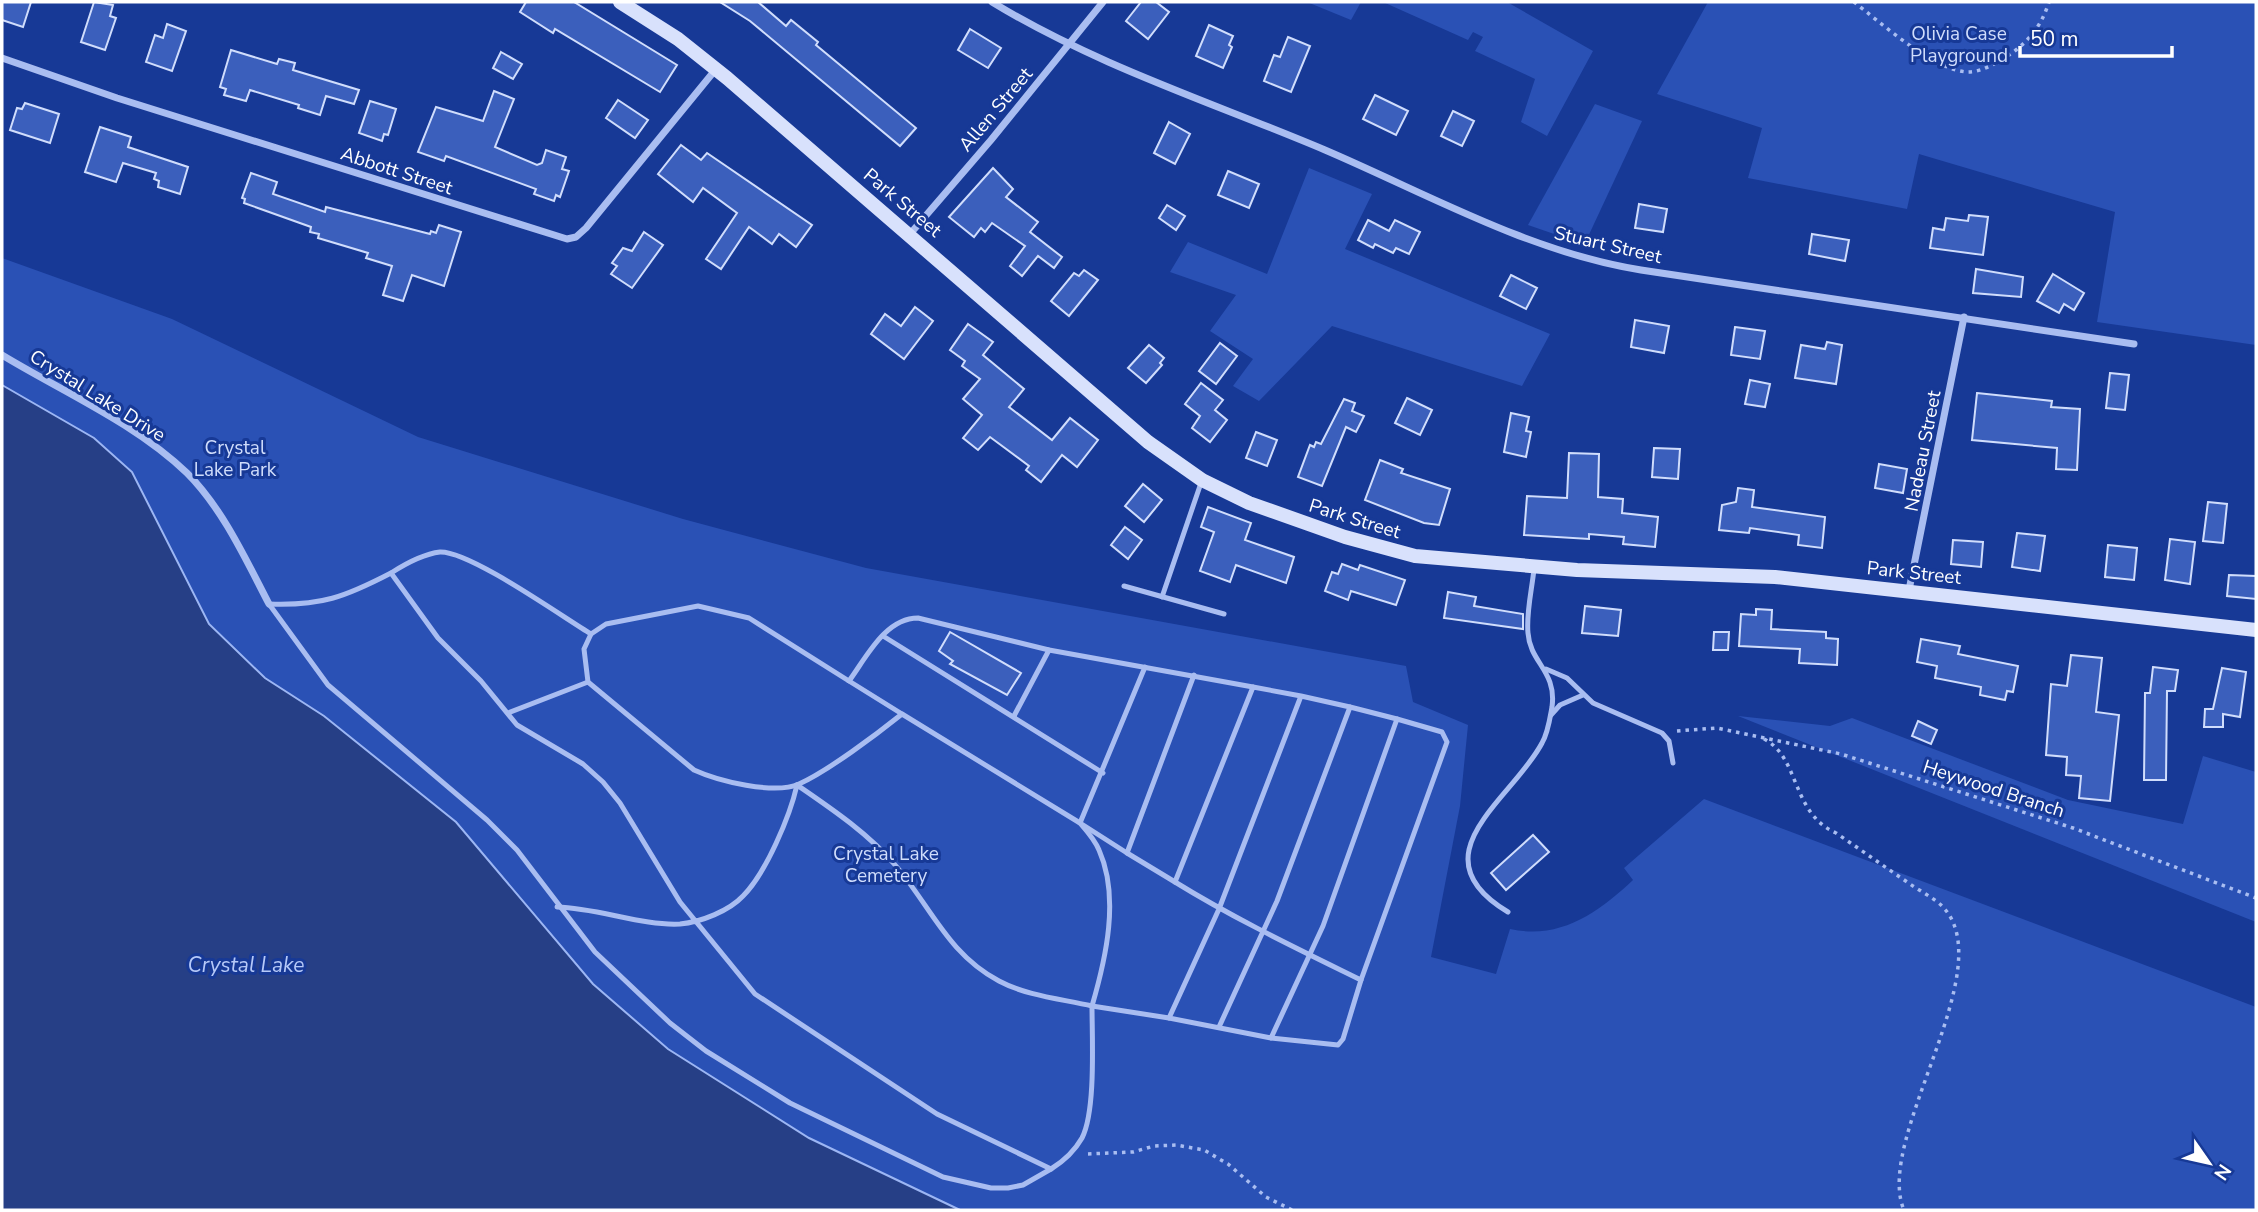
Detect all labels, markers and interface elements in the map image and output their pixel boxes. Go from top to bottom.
scale bar [2020,14,2172,58]
park label: Olivia Case Playground [1910,21,2008,69]
text: 50 m [2030,25,2079,53]
street label: Allen Street [953,62,1039,157]
street label: Abbott Street [337,141,456,201]
street label: Park Street [858,162,947,243]
street label: Stuart Street [1551,220,1664,270]
street label: Crystal Lake Drive [25,344,170,448]
street label: Nadeau Street [1899,388,1948,514]
park label: Crystal Lake Park [194,435,277,483]
street label: Park Street [1306,493,1404,545]
street label: Park Street [1865,555,1963,591]
street label: Heywood Branch [1920,754,2068,824]
park label: Crystal Lake Cemetery [833,841,939,889]
water label: Crystal Lake [188,951,304,979]
north arrow [2174,1128,2244,1198]
text: N [2208,1159,2237,1185]

